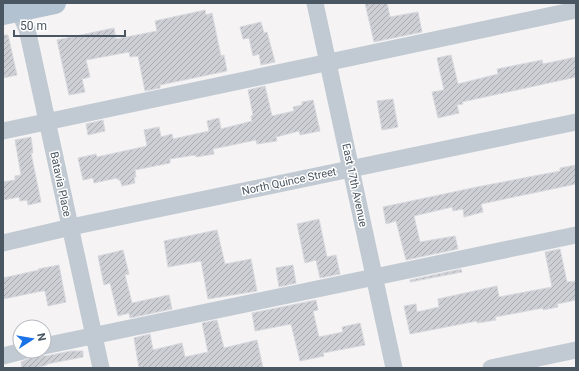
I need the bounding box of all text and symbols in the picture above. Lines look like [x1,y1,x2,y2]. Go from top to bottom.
scale bar [14,12,125,38]
text: 50 m [20,19,47,33]
street label: East 17th Avenue [339,142,370,228]
street label: Batavia Place [47,150,74,218]
street label: North Quince Street [241,165,338,198]
north arrow [12,319,52,359]
text: N [34,332,49,342]

